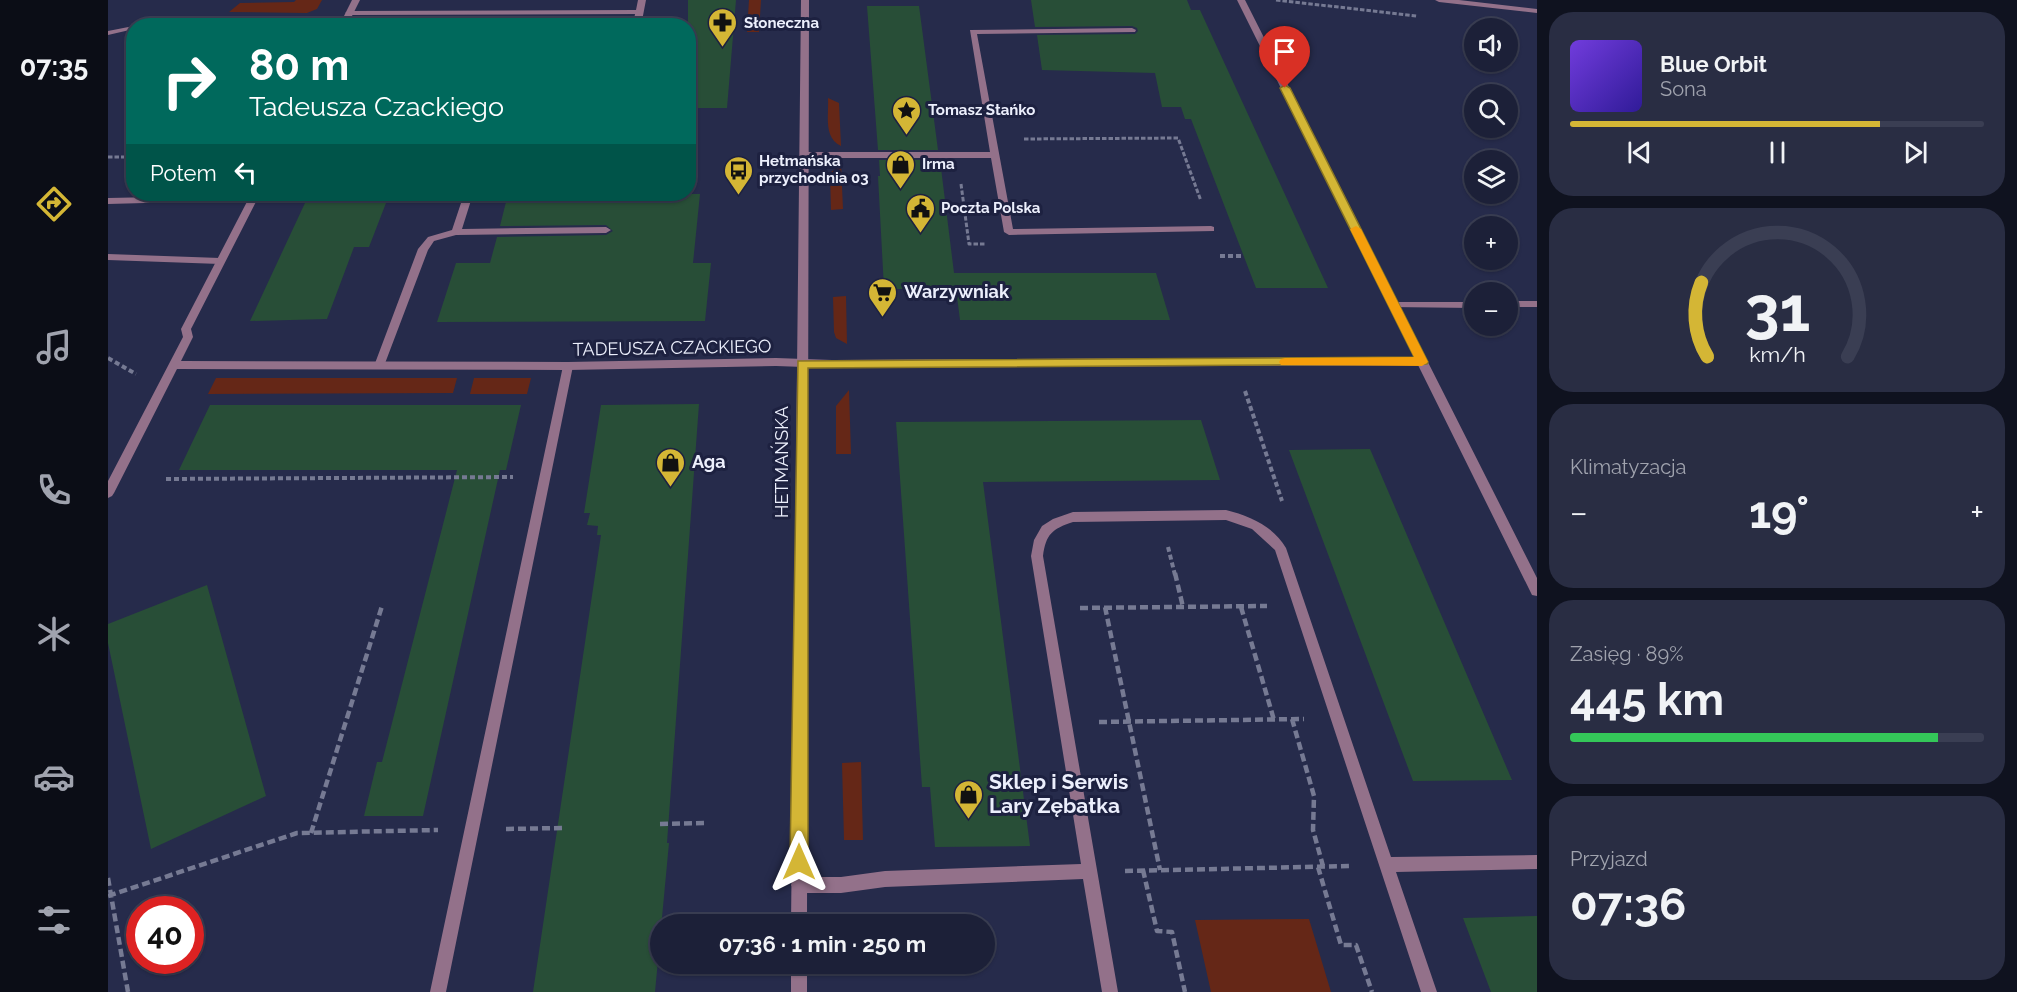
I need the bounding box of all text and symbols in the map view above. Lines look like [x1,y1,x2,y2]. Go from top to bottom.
pharmacy icon: Słoneczna [707,7,739,49]
place label: Słoneczna [744,14,819,32]
map controls [1464,18,1518,336]
button: sound [1464,18,1518,72]
pin [1259,26,1310,88]
icon: arrive [1268,35,1301,68]
text: 80 m [249,41,349,90]
icon: right [150,42,228,120]
text: 07:35 [20,51,88,82]
text: Blue Orbit [1660,51,1767,77]
text: Sona [1660,77,1707,101]
button: search [1464,84,1518,138]
text: Tadeusza Czackiego [249,91,504,122]
place icon: Tomasz Stańko [891,94,923,136]
place label: Tomasz Stańko [928,101,1035,119]
icon: previous [1623,136,1656,169]
icon: pause [1761,136,1794,169]
icon: next [1899,136,1932,169]
shop icon: Irma [885,148,917,190]
button: layers [1464,150,1518,204]
place label: Hetmańska przychodnia 03 [759,152,869,187]
bus stop icon: Hetmańska przychodnia 03 [722,154,754,196]
place label: Irma [922,155,955,173]
icon: left [229,156,262,189]
text: Potem [150,160,217,186]
icon: directions [33,183,75,225]
public building icon: Poczta Polska [904,192,936,234]
place label: Poczta Polska [941,199,1041,217]
button: + [1464,216,1518,270]
text: 31 [1744,272,1810,346]
supermarket icon: Warzywniak [867,276,899,318]
place label: Warzywniak [904,281,1010,302]
button: − [1464,282,1518,336]
icon: music [33,326,75,368]
street label: TADEUSZA CZACKIEGO [572,335,771,360]
text: km/h [1749,342,1805,367]
street label: HETMAŃSKA [770,406,792,518]
shop icon: Aga [655,446,687,488]
place label: Aga [692,451,726,472]
text: Klimatyzacja [1570,455,1687,479]
icon: phone [33,469,75,511]
text: 19° [1749,486,1809,539]
text: − [1570,493,1588,532]
text: + [1970,493,1984,532]
icon: climate [33,613,75,655]
text: Zasięg · 89% [1570,642,1683,666]
text: 445 km [1570,673,1724,726]
icon: car [33,756,75,798]
place label: Sklep i Serwis Lary Zębatka [989,769,1128,818]
shop icon: Sklep i Serwis Lary Zębatka [952,778,984,820]
position arrow [767,830,831,894]
text: Przyjazd [1570,847,1648,871]
text: 07:36 [1570,878,1686,931]
speed limit sign: 40 [126,896,204,974]
icon: filters [33,899,75,941]
text: 07:36 · 1 min · 250 m [719,931,926,957]

